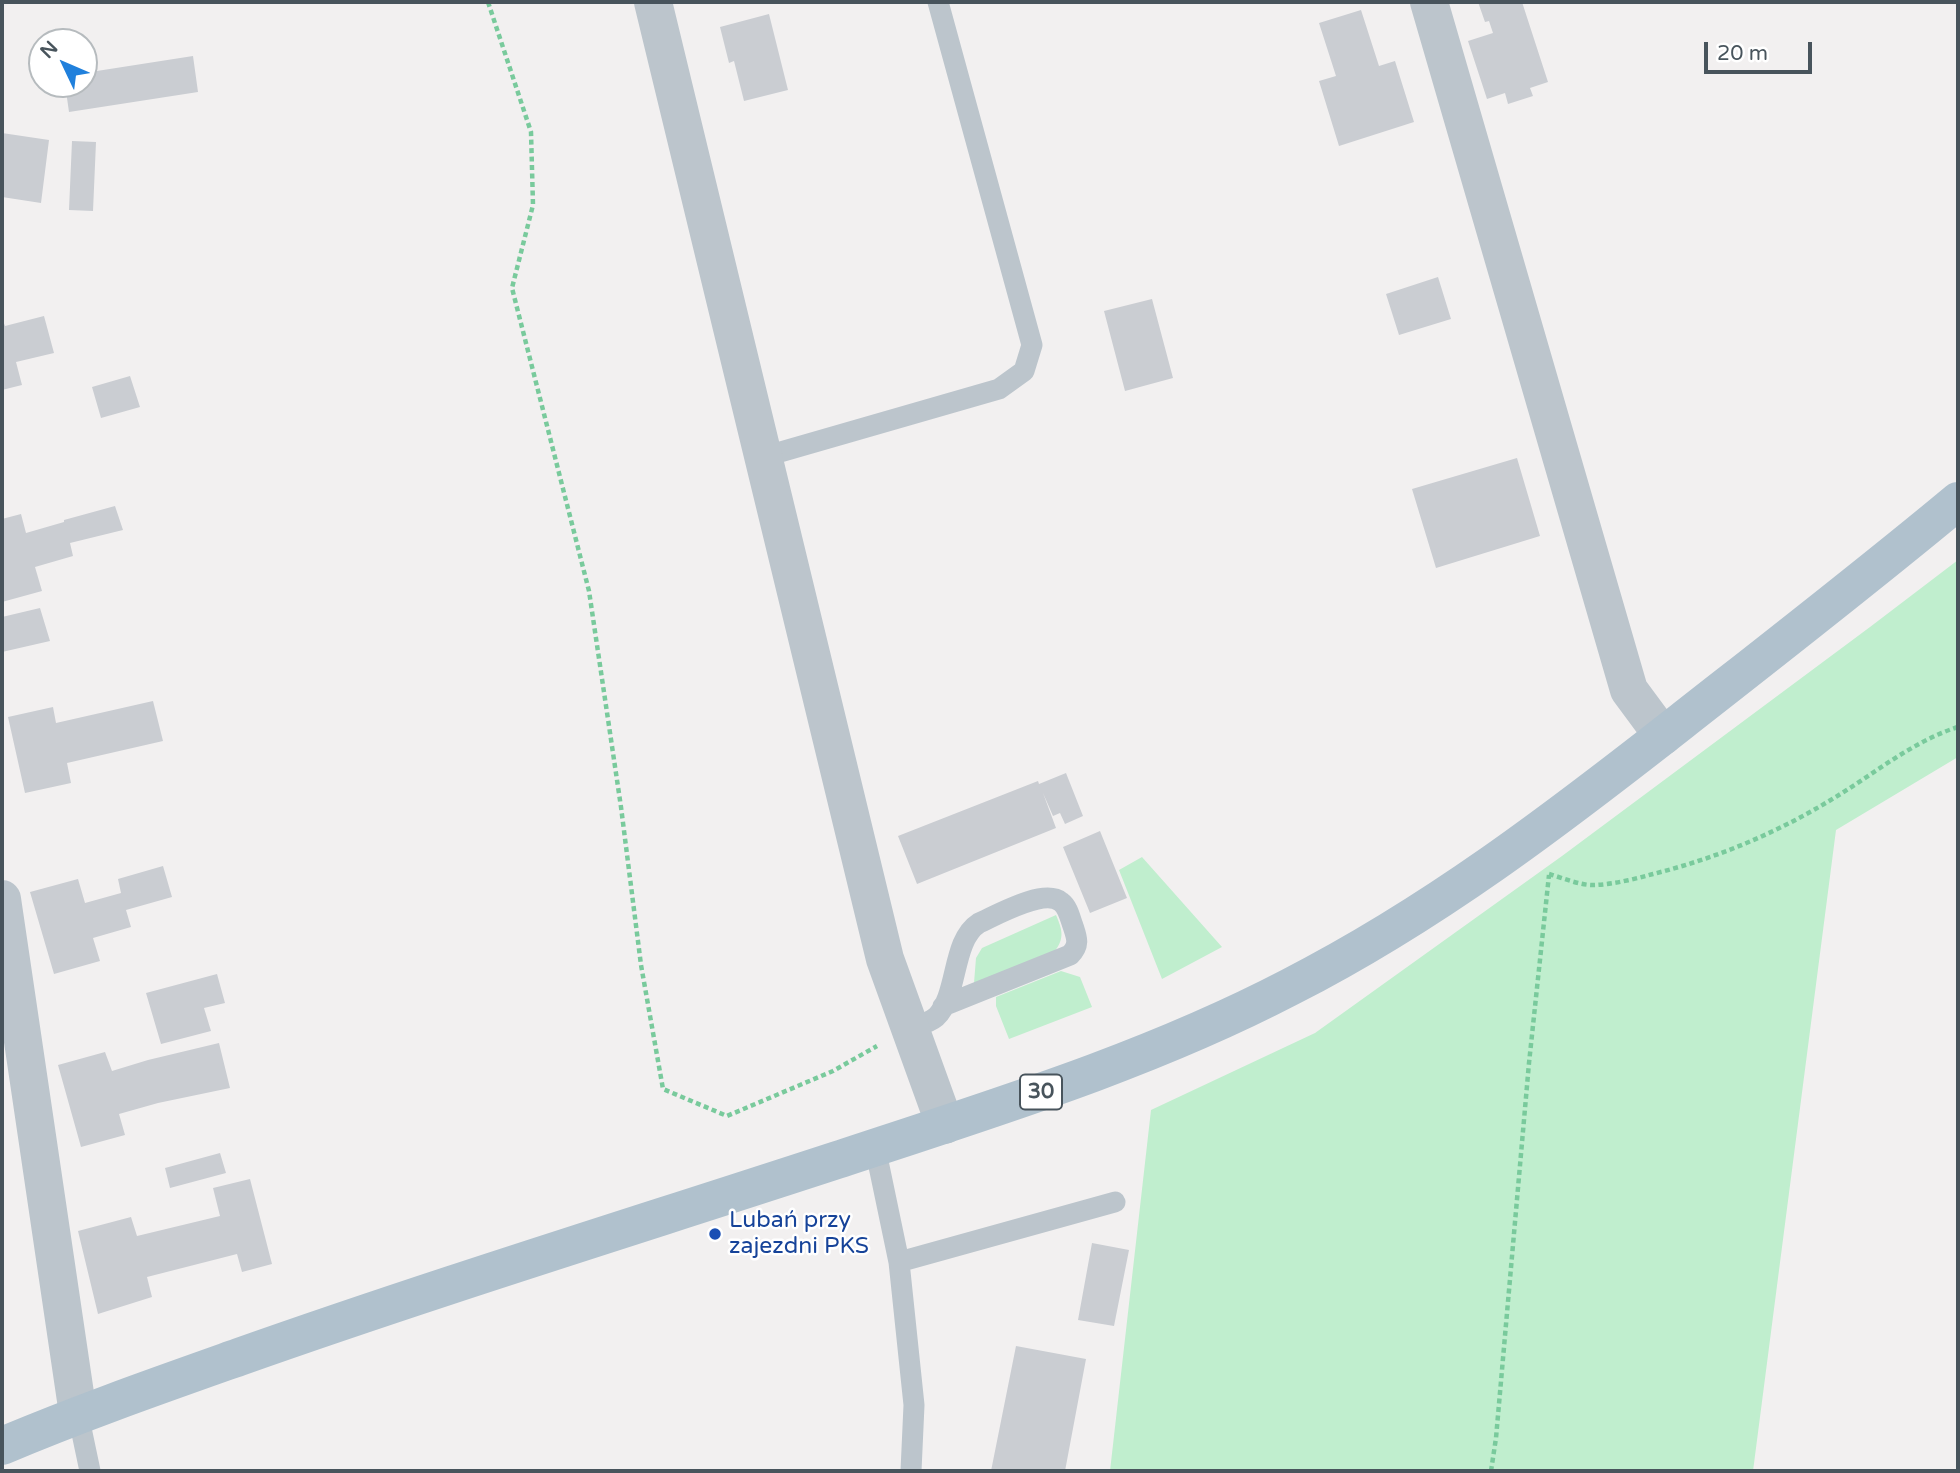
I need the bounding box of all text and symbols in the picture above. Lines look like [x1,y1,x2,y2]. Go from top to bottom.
north arrow [28,28,98,98]
scale bar [1708,28,1816,72]
text: N [36,37,63,63]
text: 20 m [1717,41,1768,66]
road number: 30 [1020,1074,1062,1110]
place label: Lubań przy zajezdni PKS [729,1207,869,1261]
marker: Lubań przy zajezdni PKS [707,1226,723,1242]

